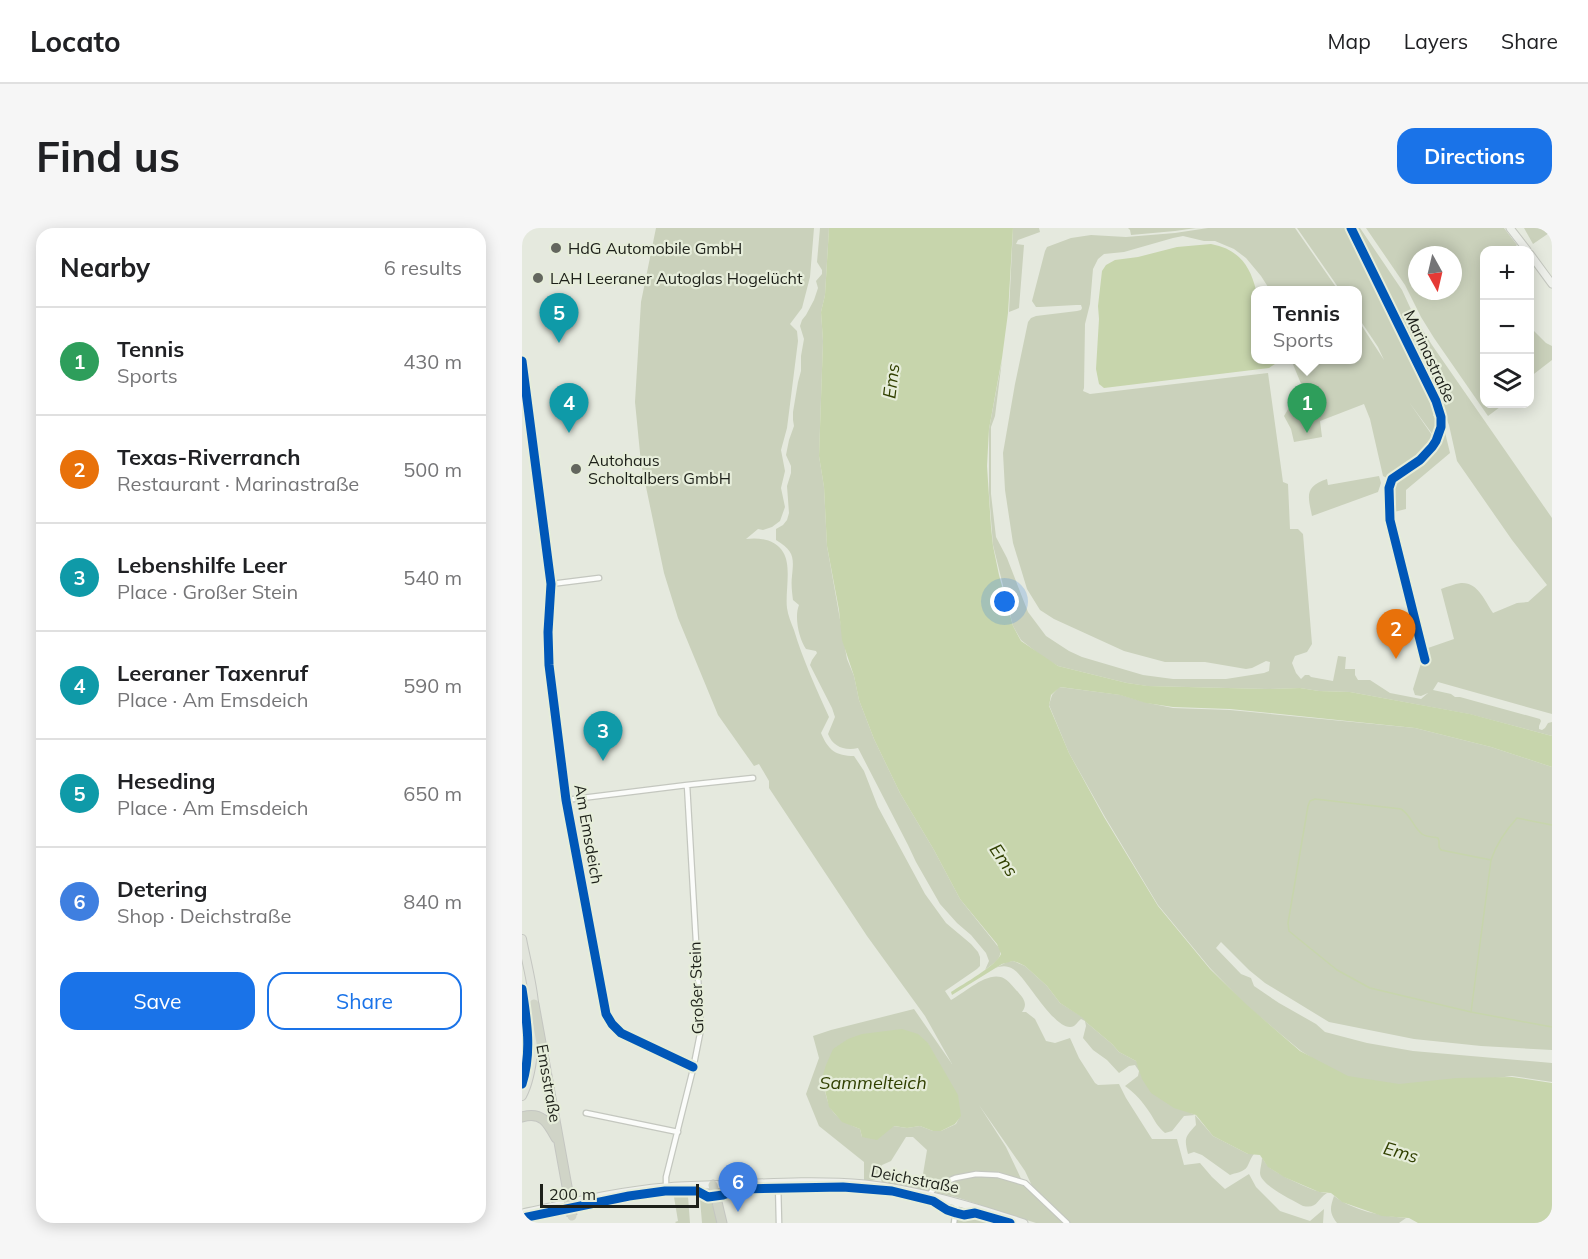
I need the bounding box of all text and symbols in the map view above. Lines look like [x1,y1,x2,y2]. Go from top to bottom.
text: Locato [30,24,121,59]
text: Map [1328,28,1371,54]
text: Layers [1404,28,1468,54]
text: Share [1501,28,1558,54]
button: Directions [1397,128,1552,184]
text: Find us [36,130,180,183]
place label: HdG Automobile GmbH [568,238,742,258]
marker: HdG Automobile GmbH [549,241,563,255]
north arrow [1408,246,1462,300]
map controls [1480,246,1534,408]
button: + [1480,246,1534,300]
text: Nearby [60,251,150,284]
text: 6 results [384,255,462,280]
place label: LAH Leeraner Autoglas Hogelücht [550,268,803,288]
marker: LAH Leeraner Autoglas Hogelücht [531,271,545,285]
popup [1251,286,1362,364]
pin: 5 [540,294,579,343]
text: Tennis [1273,299,1340,327]
button: − [1480,300,1534,354]
street label: Marinastraße [1400,307,1460,405]
text: Sports [1273,327,1333,352]
text: Tennis [117,335,184,363]
text: 1 [74,349,86,374]
text: 430 m [403,349,462,374]
button: layers [1480,354,1534,408]
water label: Ems [877,362,905,400]
text: Sports [117,363,178,388]
pin: 4 [550,384,588,433]
pin: 1 [1288,384,1326,433]
text: Texas-Riverranch [117,443,301,471]
place label: Autohaus Scholtalbers GmbH [588,450,731,488]
text: 2 [74,457,86,482]
text: 500 m [403,457,462,482]
marker: Autohaus Scholtalbers GmbH [569,462,583,476]
text: Restaurant · Marinastraße [117,471,359,496]
text: Lebenshilfe Leer [117,551,287,579]
text: 3 [74,565,86,590]
text: 540 m [403,565,462,590]
text: Place · Großer Stein [117,579,298,604]
your location [990,587,1019,616]
pin: 2 [1376,610,1416,659]
text: Leeraner Taxenruf [117,659,308,687]
text: 4 [74,673,86,698]
text: 590 m [403,673,462,698]
text: Place · Am Emsdeich [117,687,308,712]
pin: 3 [584,712,622,761]
text: Heseding [117,767,216,795]
text: 5 [74,781,86,806]
text: 650 m [403,781,462,806]
street label: Am Emsdeich [570,783,608,885]
text: Place · Am Emsdeich [117,795,308,820]
water label: Ems [985,839,1023,881]
text: Detering [117,875,207,903]
text: 6 [74,889,86,914]
text: 840 m [403,889,462,914]
text: Shop · Deichstraße [117,903,291,928]
street label: Großer Stein [684,941,708,1035]
button: Save [60,972,255,1030]
button: Share [267,972,462,1030]
street label: Emsstraße [532,1042,566,1124]
water label: Sammelteich [819,1071,927,1094]
water label: Ems [1381,1136,1421,1168]
street label: Deichstraße [869,1161,961,1197]
pin: 6 [718,1162,758,1212]
scale bar [540,1181,699,1208]
text: 200 m [549,1184,596,1204]

